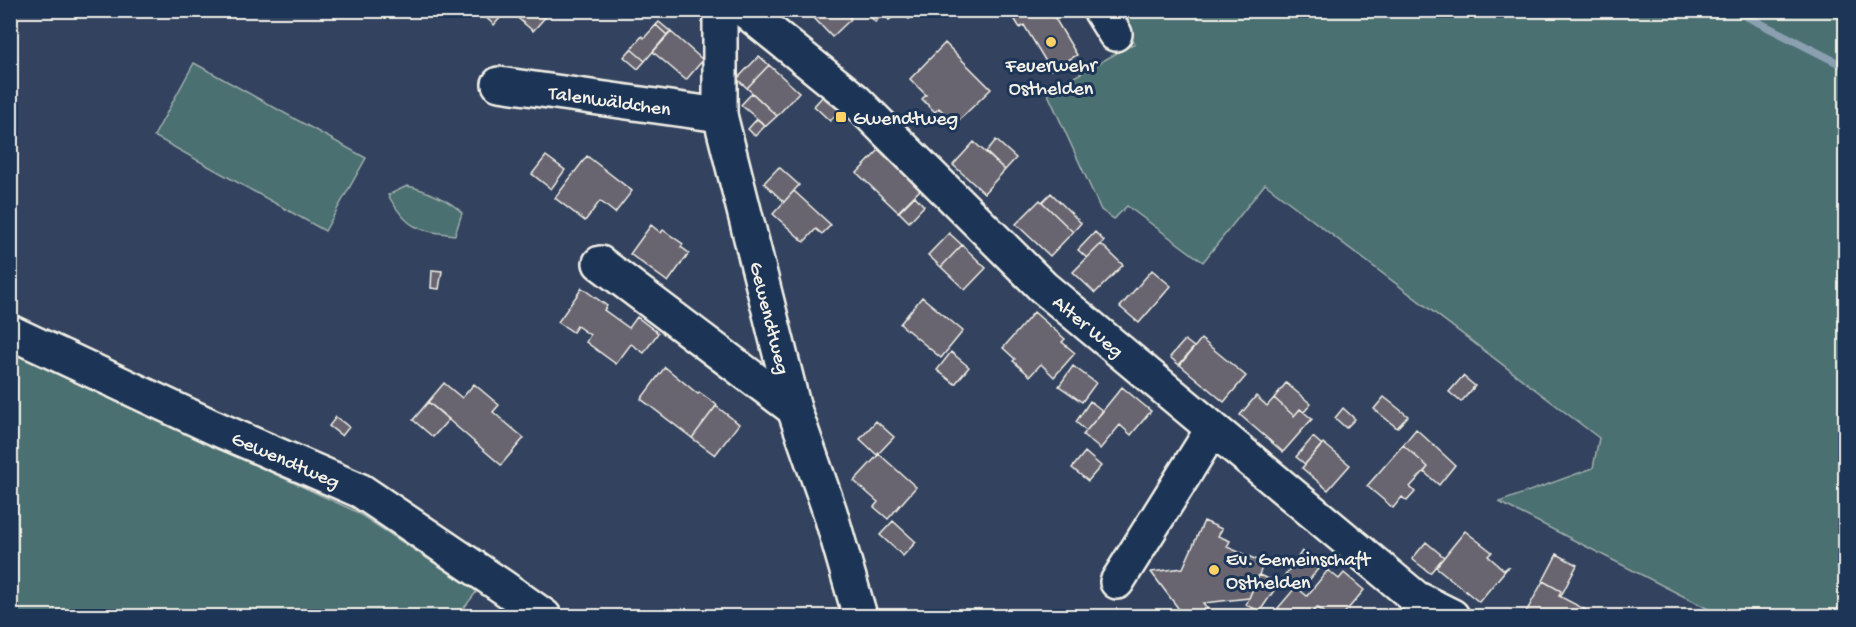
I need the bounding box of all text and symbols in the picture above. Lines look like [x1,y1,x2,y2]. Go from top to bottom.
marker: Feuerwehr Osthelden [1044,35,1058,49]
place label: Feuerwehr Osthelden [1005,56,1098,102]
street label: Talenwäldchen [546,83,673,123]
place label: Gwendtweg [853,109,958,132]
marker: Gwendtweg [834,110,848,124]
street label: Gewendtweg [742,260,793,377]
street label: Alter Weg [1047,292,1127,364]
street label: Gewendtweg [227,428,342,495]
place label: Ev. Gemeinschaft Osthelden [1226,550,1372,596]
marker: Ev. Gemeinschaft Osthelden [1207,563,1221,577]

